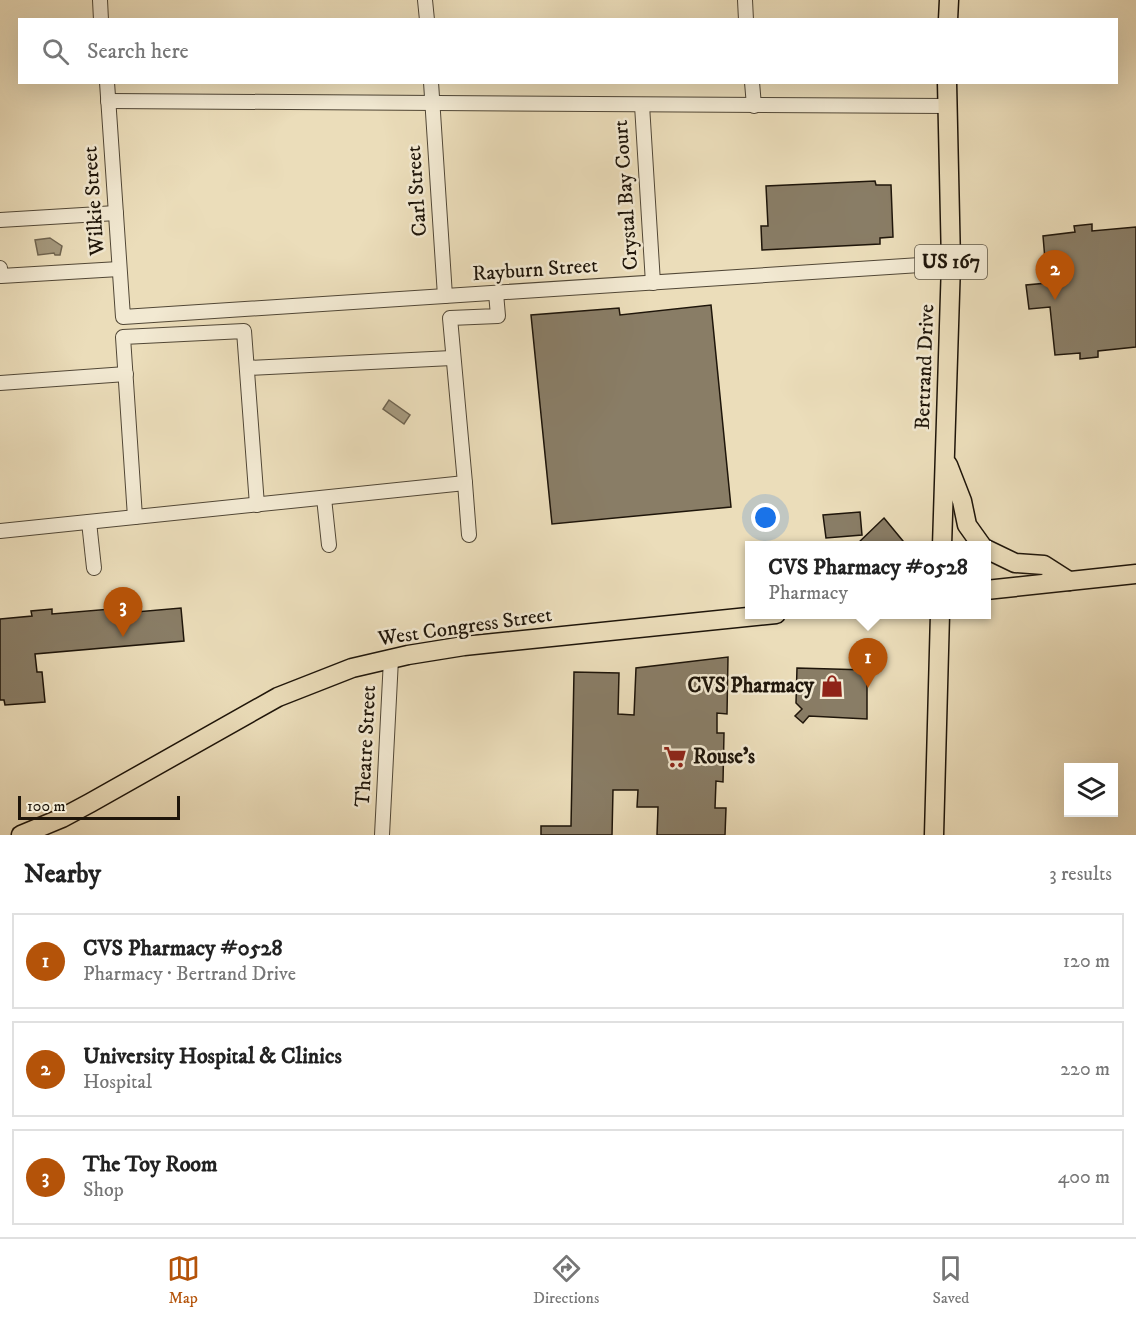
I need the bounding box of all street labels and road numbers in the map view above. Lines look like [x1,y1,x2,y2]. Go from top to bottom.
street label: Crystal Bay Court [608,119,644,271]
street label: Carl Street [401,144,433,237]
street label: Wilkie Street [77,145,111,258]
road number: US 167 [915,245,987,279]
street label: Rayburn Street [471,253,599,287]
street label: Bertrand Drive [910,303,940,430]
street label: West Congress Street [375,602,554,652]
street label: Theatre Street [350,684,382,808]

